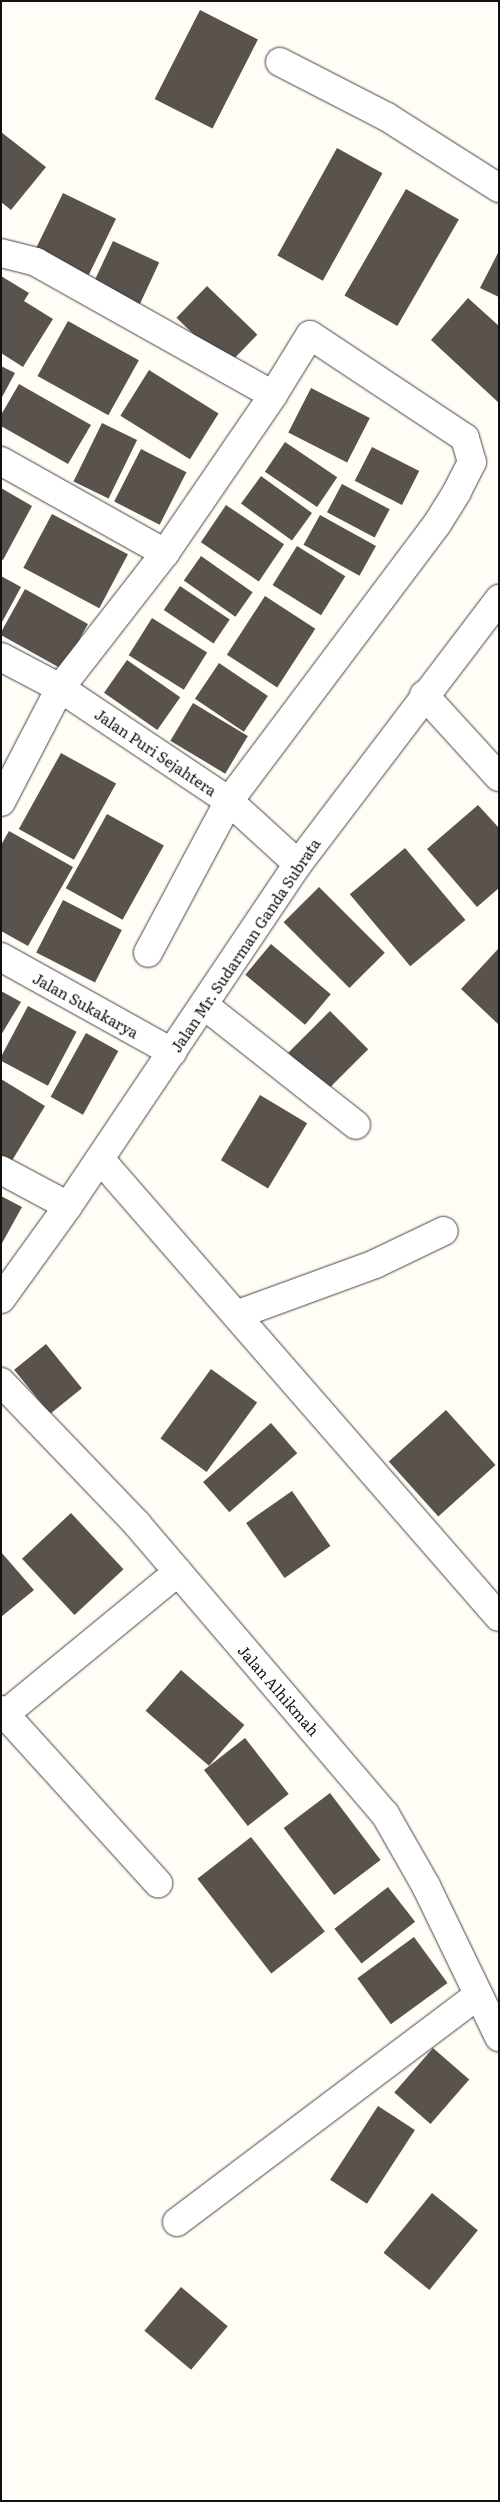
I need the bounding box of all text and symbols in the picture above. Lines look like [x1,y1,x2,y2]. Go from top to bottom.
street label: Jalan Puri Sejahtera [92,705,220,799]
street label: Jalan Mr. Sudarman Ganda Subrata [167,835,323,1055]
street label: Jalan Sukakarya [30,969,142,1041]
street label: Jalan Alhikmah [235,1641,323,1739]

